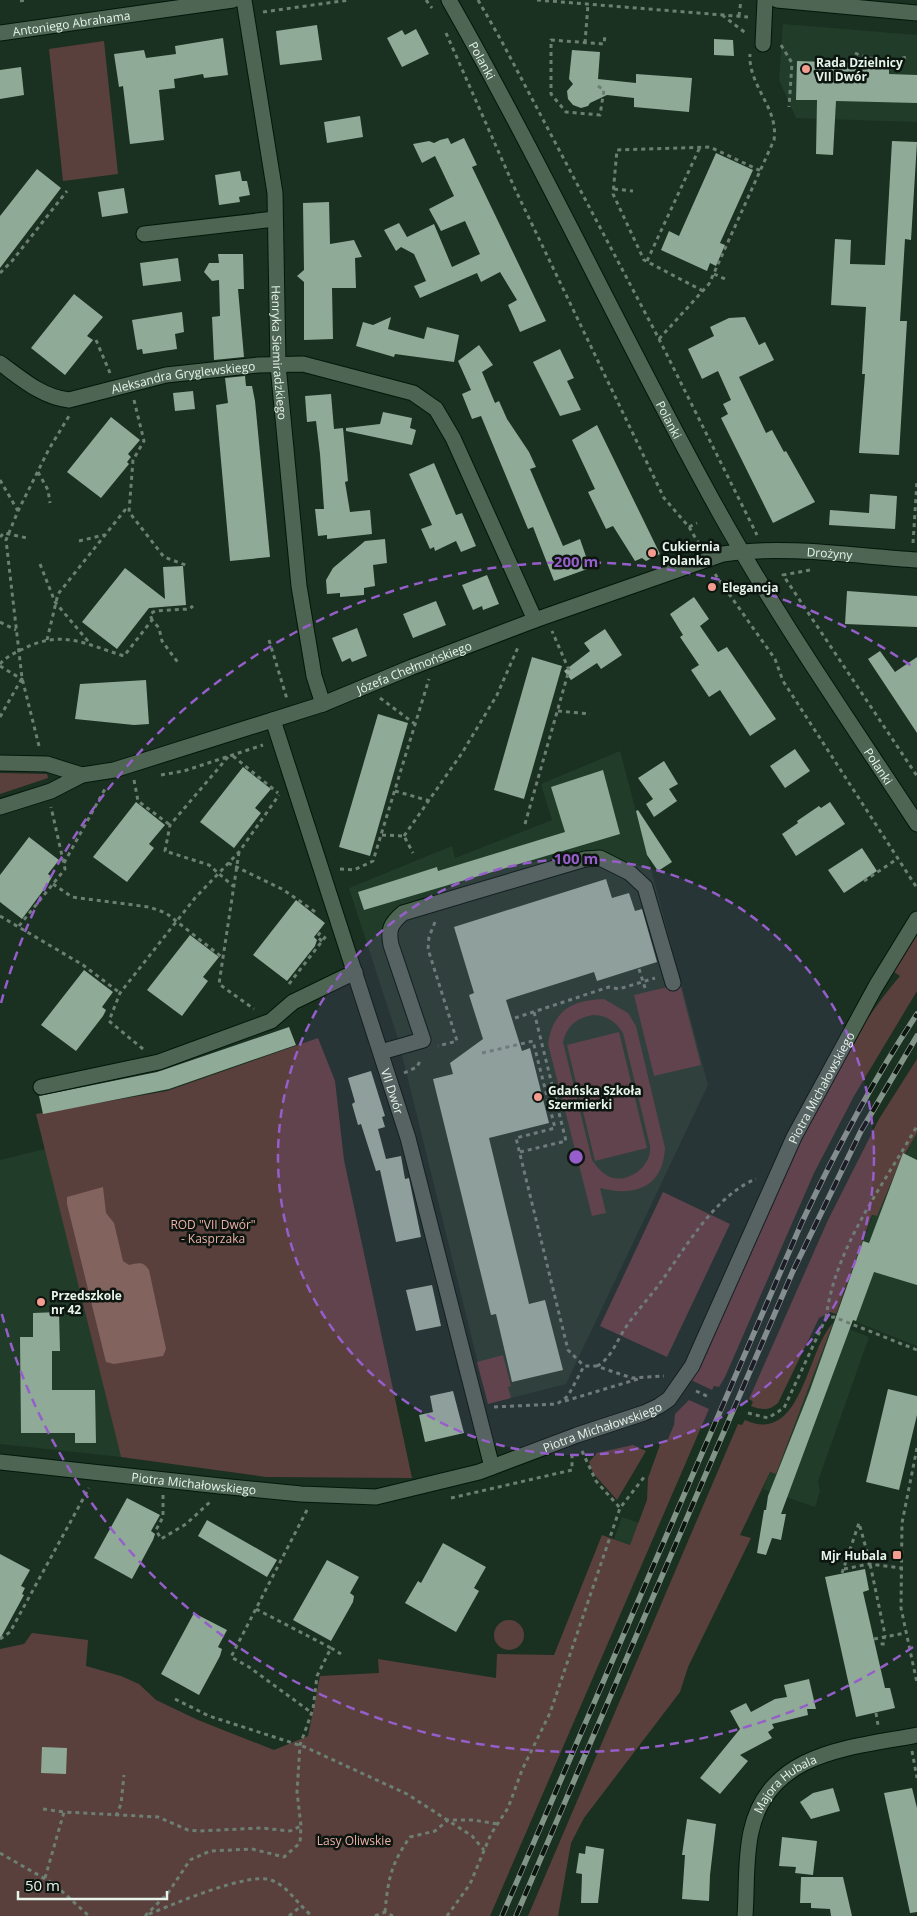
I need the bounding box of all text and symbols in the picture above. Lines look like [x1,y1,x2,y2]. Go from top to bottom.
street label: Antoniego Abrahama [11,6,131,40]
street label: Polanki [465,38,500,82]
place label: Rada Dzielnicy VII Dwór [816,54,903,85]
marker: Rada Dzielnicy VII Dwór [800,63,812,75]
street label: Henryka Siemiradzkiego [268,285,292,421]
street label: Aleksandra Gryglewskiego [109,357,256,397]
street label: Polanki [652,398,686,442]
place label: Cukiernia Polanka [662,538,720,569]
street label: Drożyny [806,543,854,563]
marker: Cukiernia Polanka [646,547,658,559]
text: 200 m [554,551,598,571]
place label: Elegancja [722,579,778,596]
marker: Elegancja [706,581,718,593]
street label: Józefa Chełmońskiego [353,637,474,698]
street label: Polanki [860,744,897,788]
text: 100 m [554,848,598,868]
street label: Piotra Michałowskiego [784,1028,858,1146]
street label: VII Dwór [378,1066,408,1116]
place label: Gdańska Szkoła Szermierki [548,1082,641,1113]
marker: Gdańska Szkoła Szermierki [532,1091,544,1103]
centre of rings [567,1148,585,1166]
park label: ROD "VII Dwór" - Kasprzaka [170,1216,256,1247]
place label: Przedszkole nr 42 [51,1287,122,1318]
marker: Przedszkole nr 42 [35,1296,47,1308]
street label: Piotra Michałowskiego [540,1397,664,1456]
street label: Piotra Michałowskiego [131,1468,257,1498]
place label: Mjr Hubala [821,1547,887,1564]
marker: Mjr Hubala [891,1549,903,1561]
street label: Majora Hubala [749,1750,819,1816]
park label: Lasy Oliwskie [317,1832,391,1849]
scale bar [18,1868,166,1900]
text: 50 m [25,1875,60,1895]

